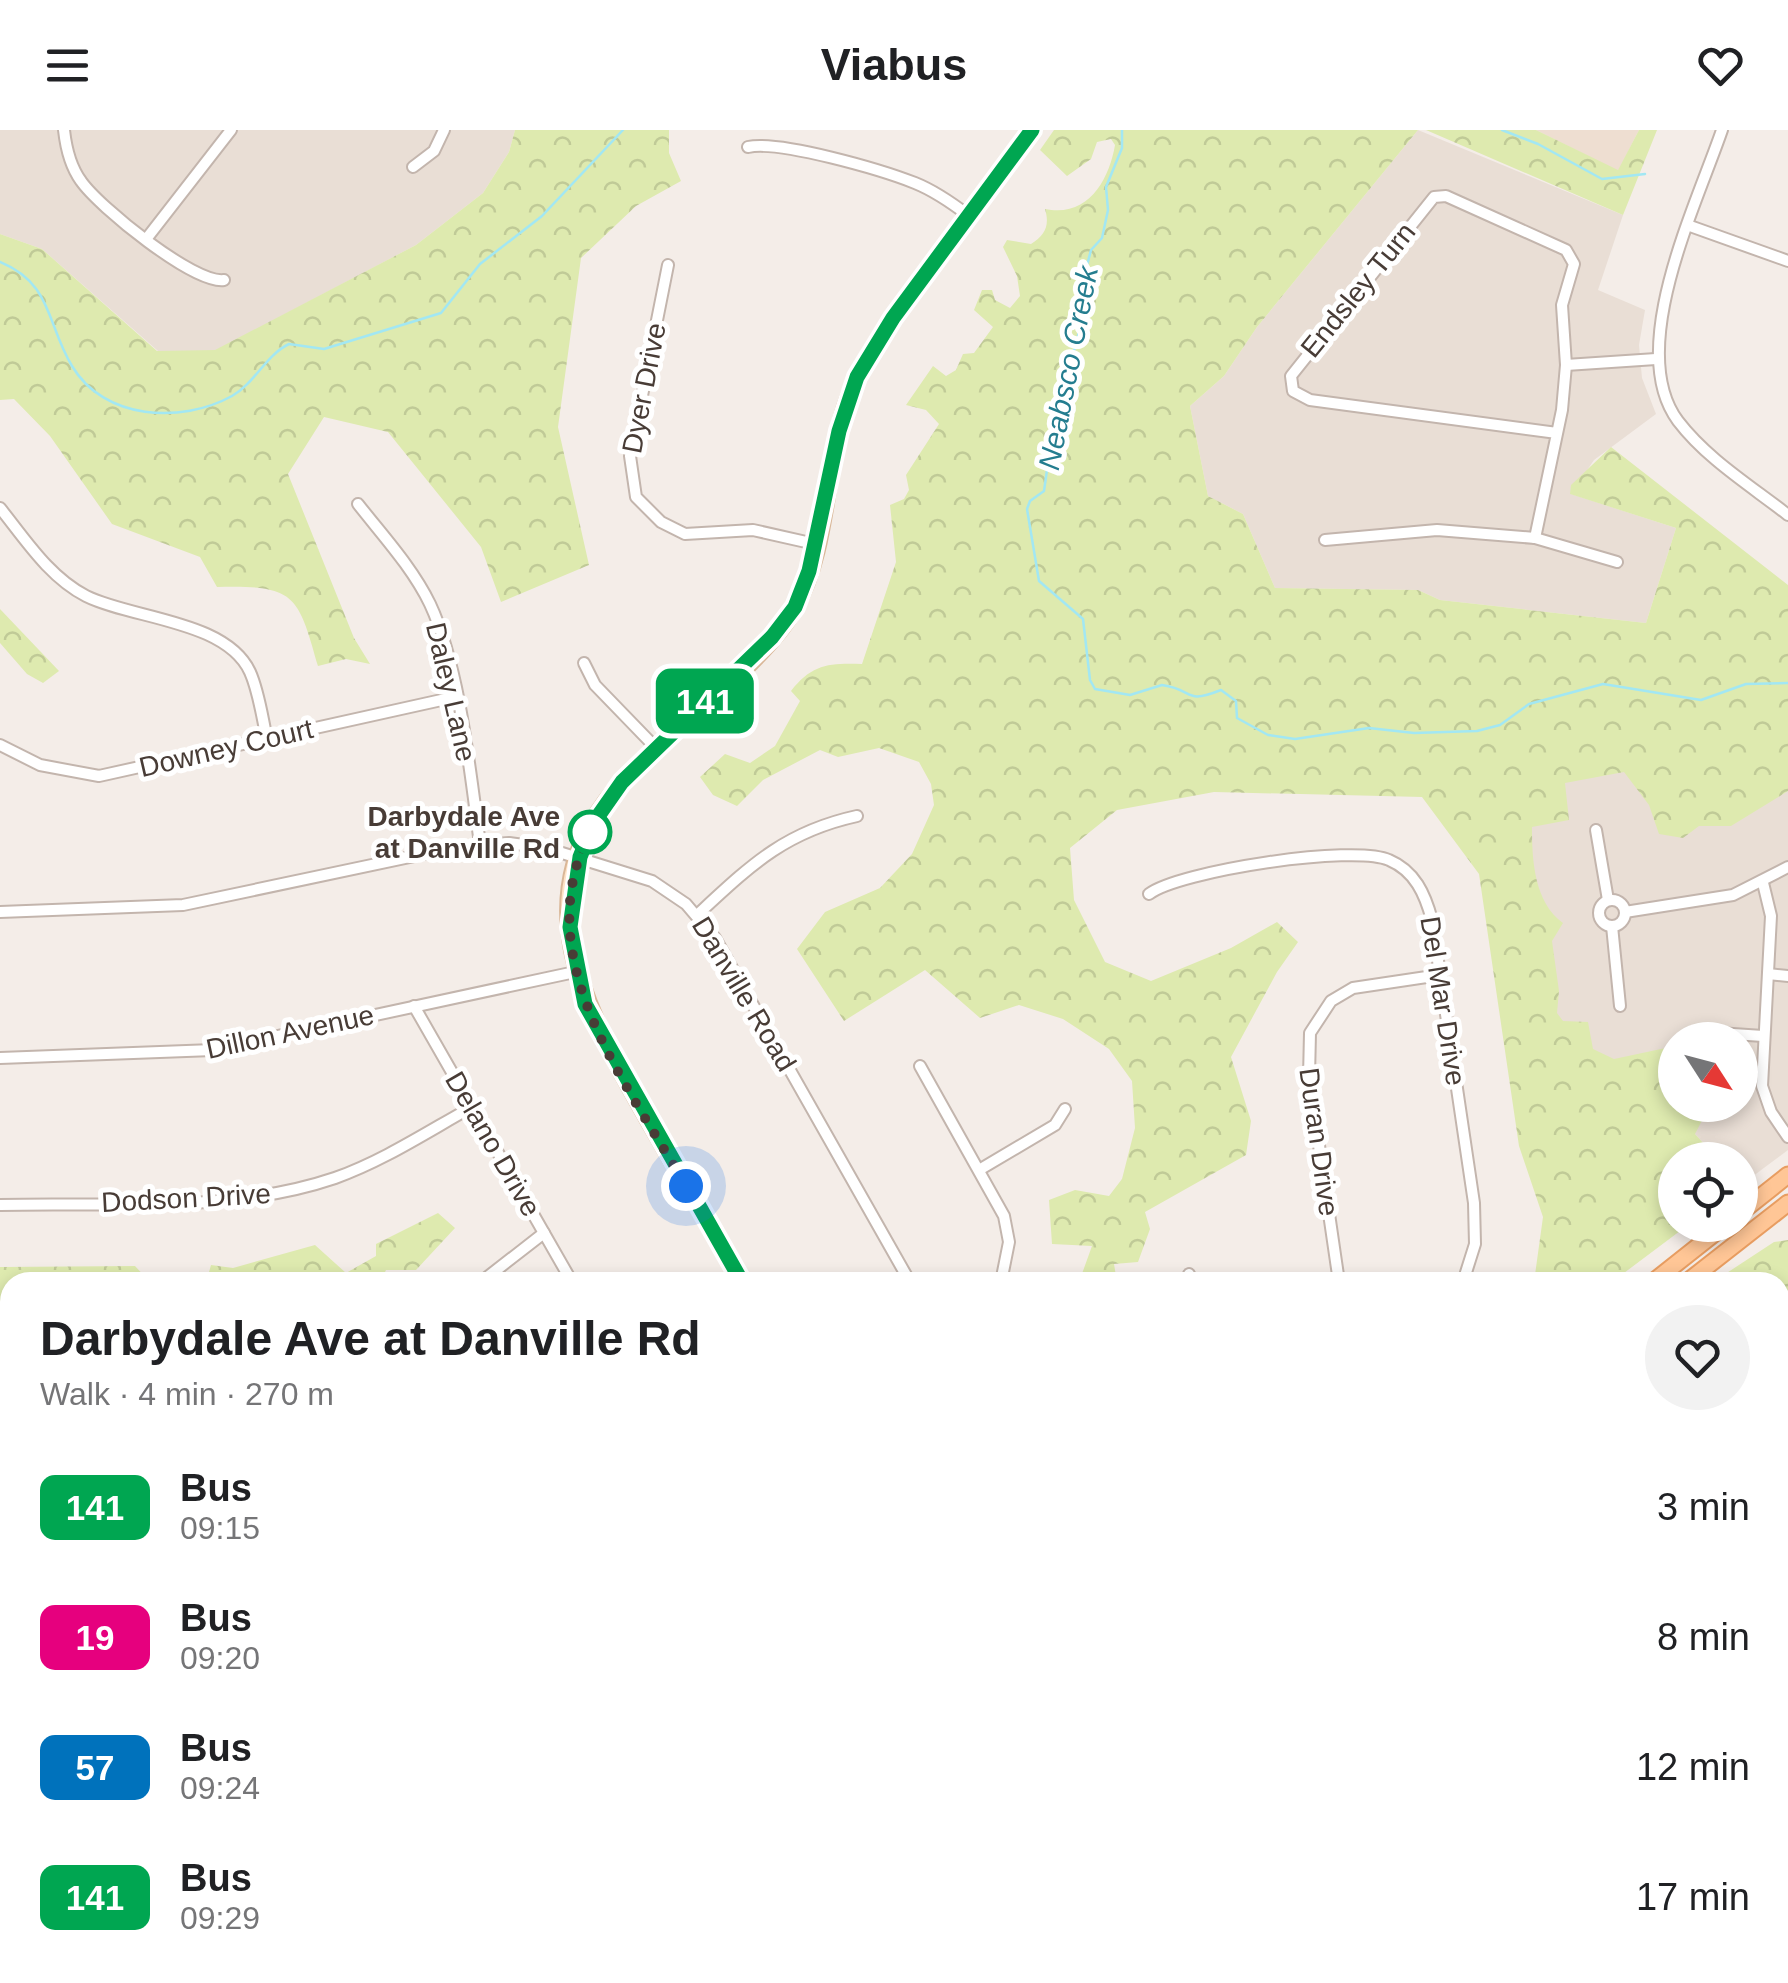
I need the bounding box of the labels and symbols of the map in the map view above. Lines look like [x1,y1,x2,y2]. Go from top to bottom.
street label: Endsley Turn [1295,217,1421,363]
water label: Neabsco Creek [1032,261,1104,473]
street label: Dyer Drive [616,320,672,456]
street label: Daley Lane [420,620,482,764]
line badge: 141 [648,668,762,734]
street label: Downey Court [136,713,316,783]
place label: Darbydale Ave at Danville Rd [368,801,560,864]
marker: Darbydale Ave at Danville Rd [569,811,611,853]
street label: Danville Road [686,911,802,1077]
street label: Del Mar Drive [1414,914,1472,1088]
street label: Dillon Avenue [203,999,377,1065]
north arrow [1658,1022,1758,1122]
street label: Delano Drive [439,1066,547,1222]
street label: Duran Drive [1293,1066,1345,1218]
your location [661,1161,711,1211]
street label: Dodson Drive [100,1178,272,1218]

